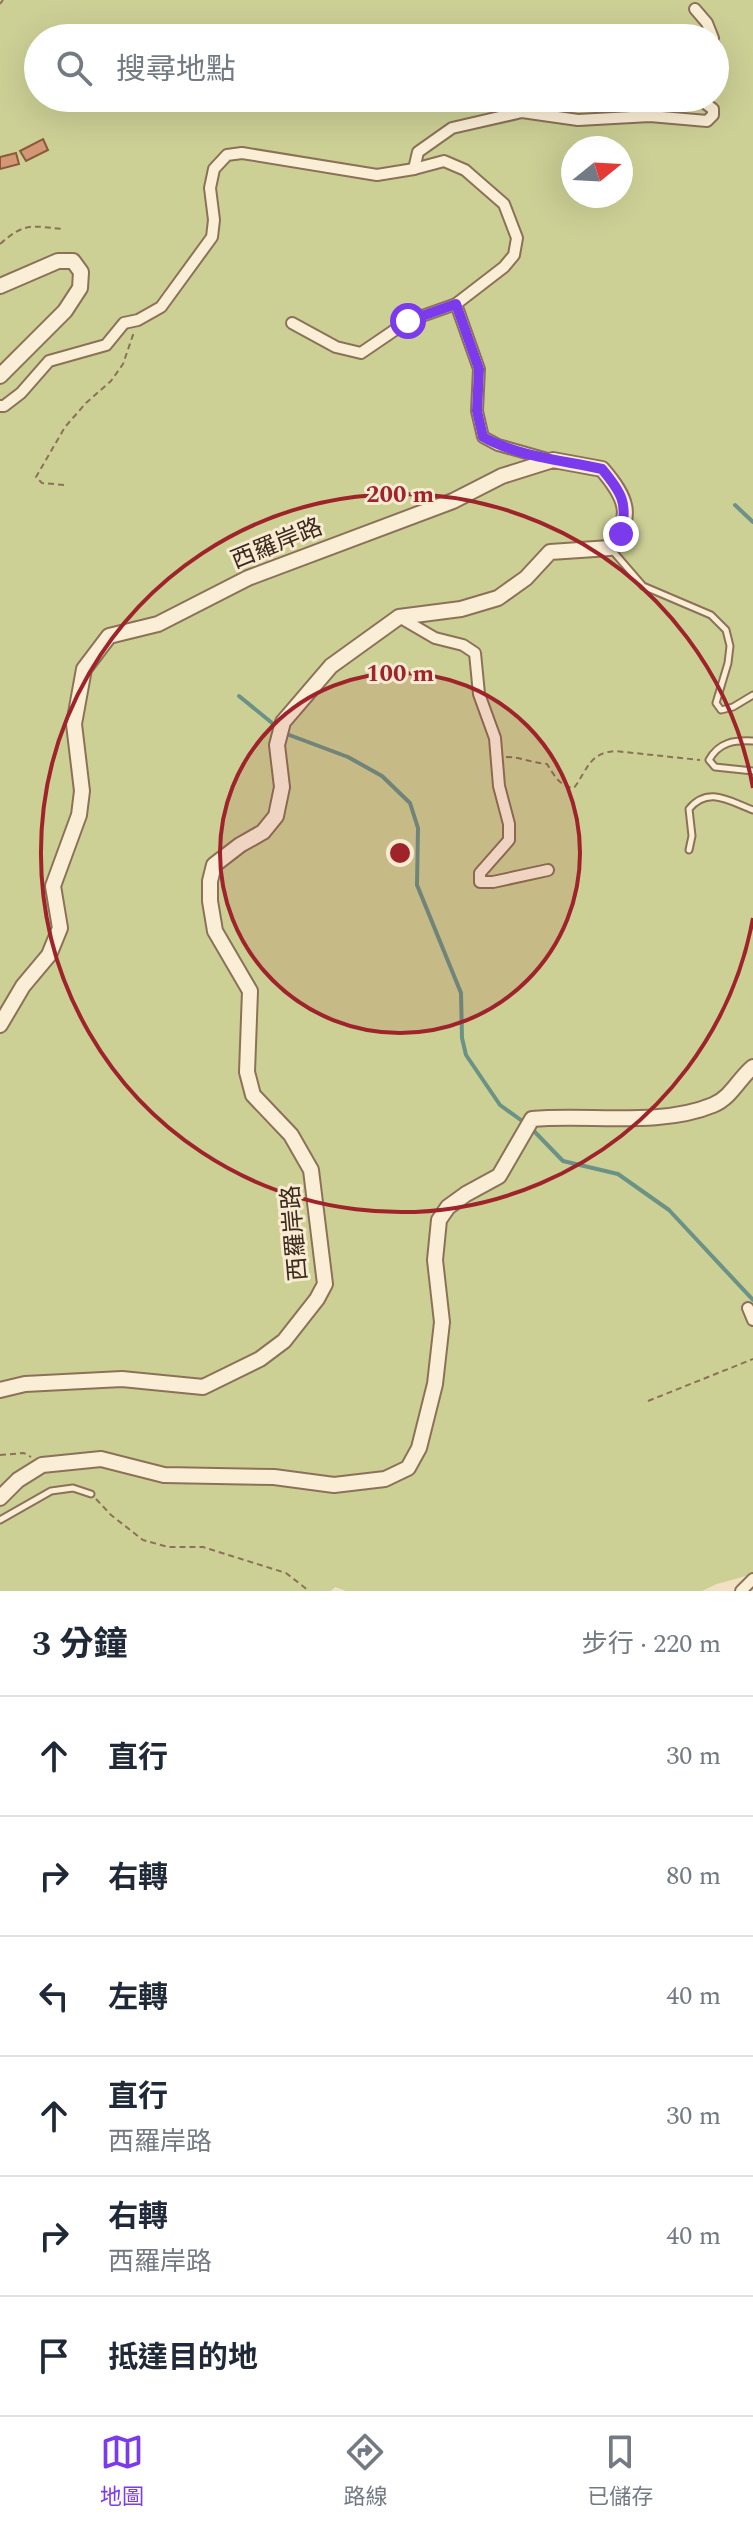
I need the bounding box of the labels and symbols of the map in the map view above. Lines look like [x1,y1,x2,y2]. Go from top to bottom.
north arrow [561,136,633,208]
route start [390,303,426,339]
text: 200 m [366,477,434,513]
street label: 西羅岸路 [226,509,328,579]
route end [603,516,639,552]
text: 100 m [366,656,434,692]
centre of rings [386,839,414,867]
street label: 西羅岸路 [273,1184,317,1282]

